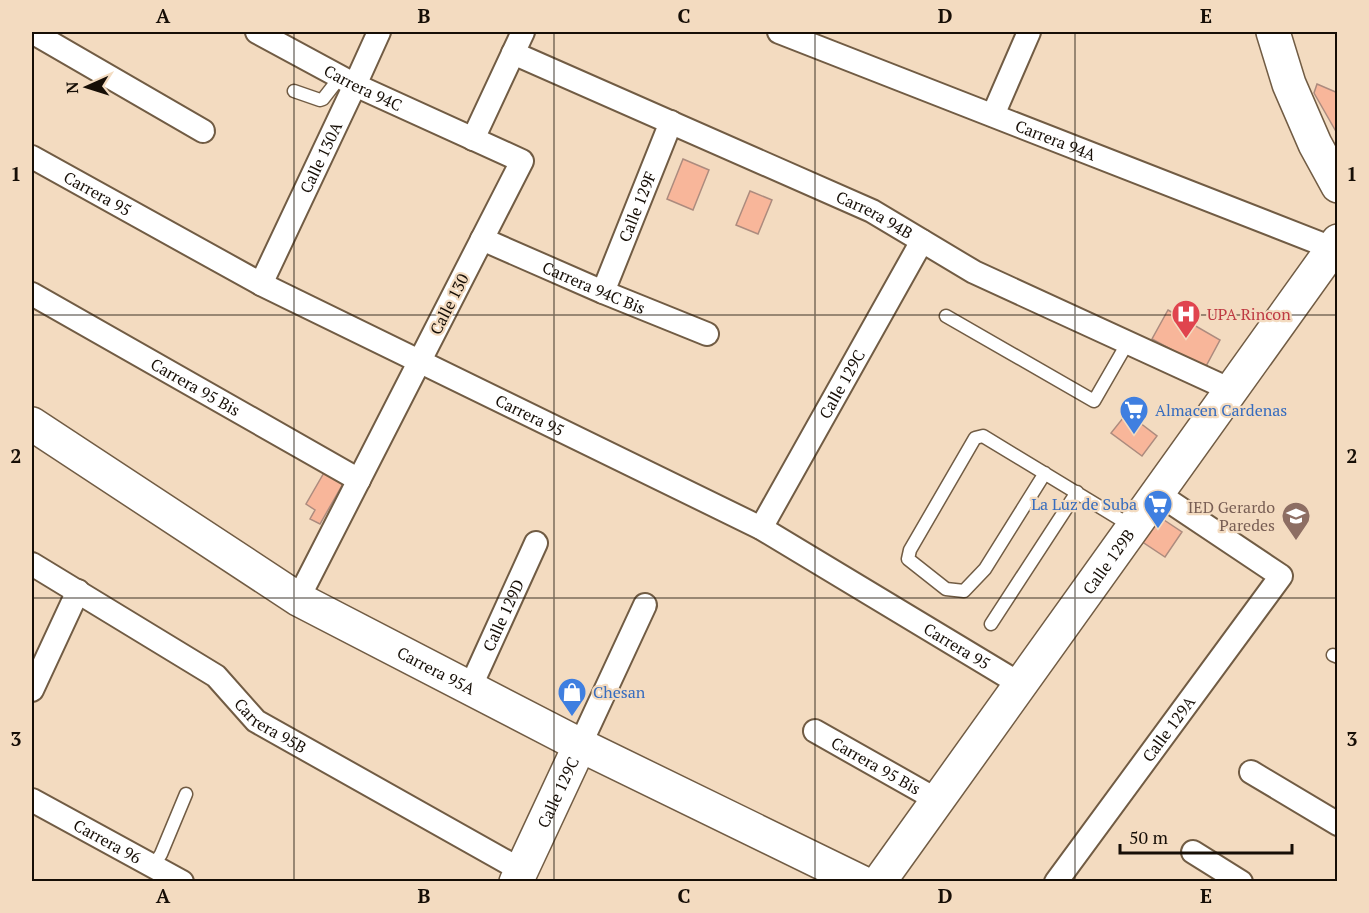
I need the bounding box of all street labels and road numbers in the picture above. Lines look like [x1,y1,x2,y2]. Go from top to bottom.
street label: Carrera 94C [320,59,406,116]
street label: Carrera 94A [1012,114,1099,166]
street label: Calle 130A [295,118,347,197]
street label: Carrera 95 [60,166,135,221]
street label: Calle 129F [613,168,661,245]
street label: Carrera 94B [833,186,917,244]
street label: Carrera 94C Bis [539,256,649,319]
street label: Calle 130 [424,270,474,338]
street label: Calle 129C [814,346,870,423]
street label: Carrera 95 Bis [147,353,244,421]
street label: Carrera 95 [492,389,568,441]
street label: Calle 129B [1077,525,1139,599]
street label: Calle 129D [477,576,529,655]
street label: Carrera 95 [920,618,994,675]
street label: Carrera 95A [393,641,479,700]
street label: Calle 129A [1137,692,1200,766]
street label: Carrera 95B [229,693,310,758]
street label: Carrera 95 Bis [827,731,925,800]
street label: Calle 129C [532,753,584,831]
street label: Carrera 96 [70,814,146,869]

